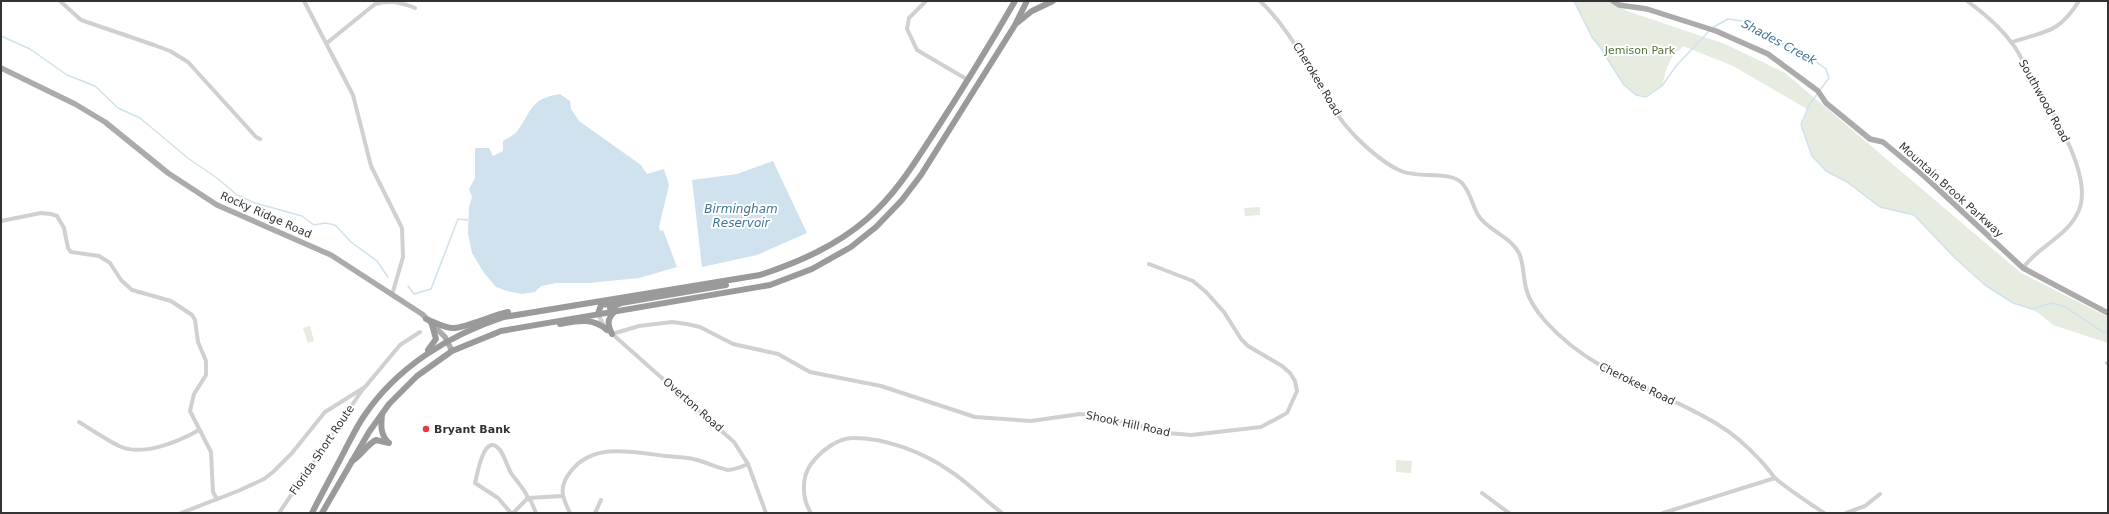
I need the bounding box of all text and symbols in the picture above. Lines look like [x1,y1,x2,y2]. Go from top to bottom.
water label: Shades Creek [1739,16,1820,68]
street label: Cherokee Road [1290,40,1344,118]
park label: Jemison Park [1604,44,1676,57]
street label: Southwood Road [2016,57,2072,145]
street label: Mountain Brook Parkway [1896,140,2006,241]
street label: Rocky Ridge Road [218,189,314,241]
water label: Birmingham Reservoir [704,202,778,230]
street label: Cherokee Road [1597,360,1677,408]
street label: Overton Road [660,375,726,435]
street label: Florida Short Route [287,402,357,498]
street label: Shook Hill Road [1085,409,1171,439]
place label: Bryant Bank [434,423,511,436]
marker: Bryant Bank [421,424,431,434]

